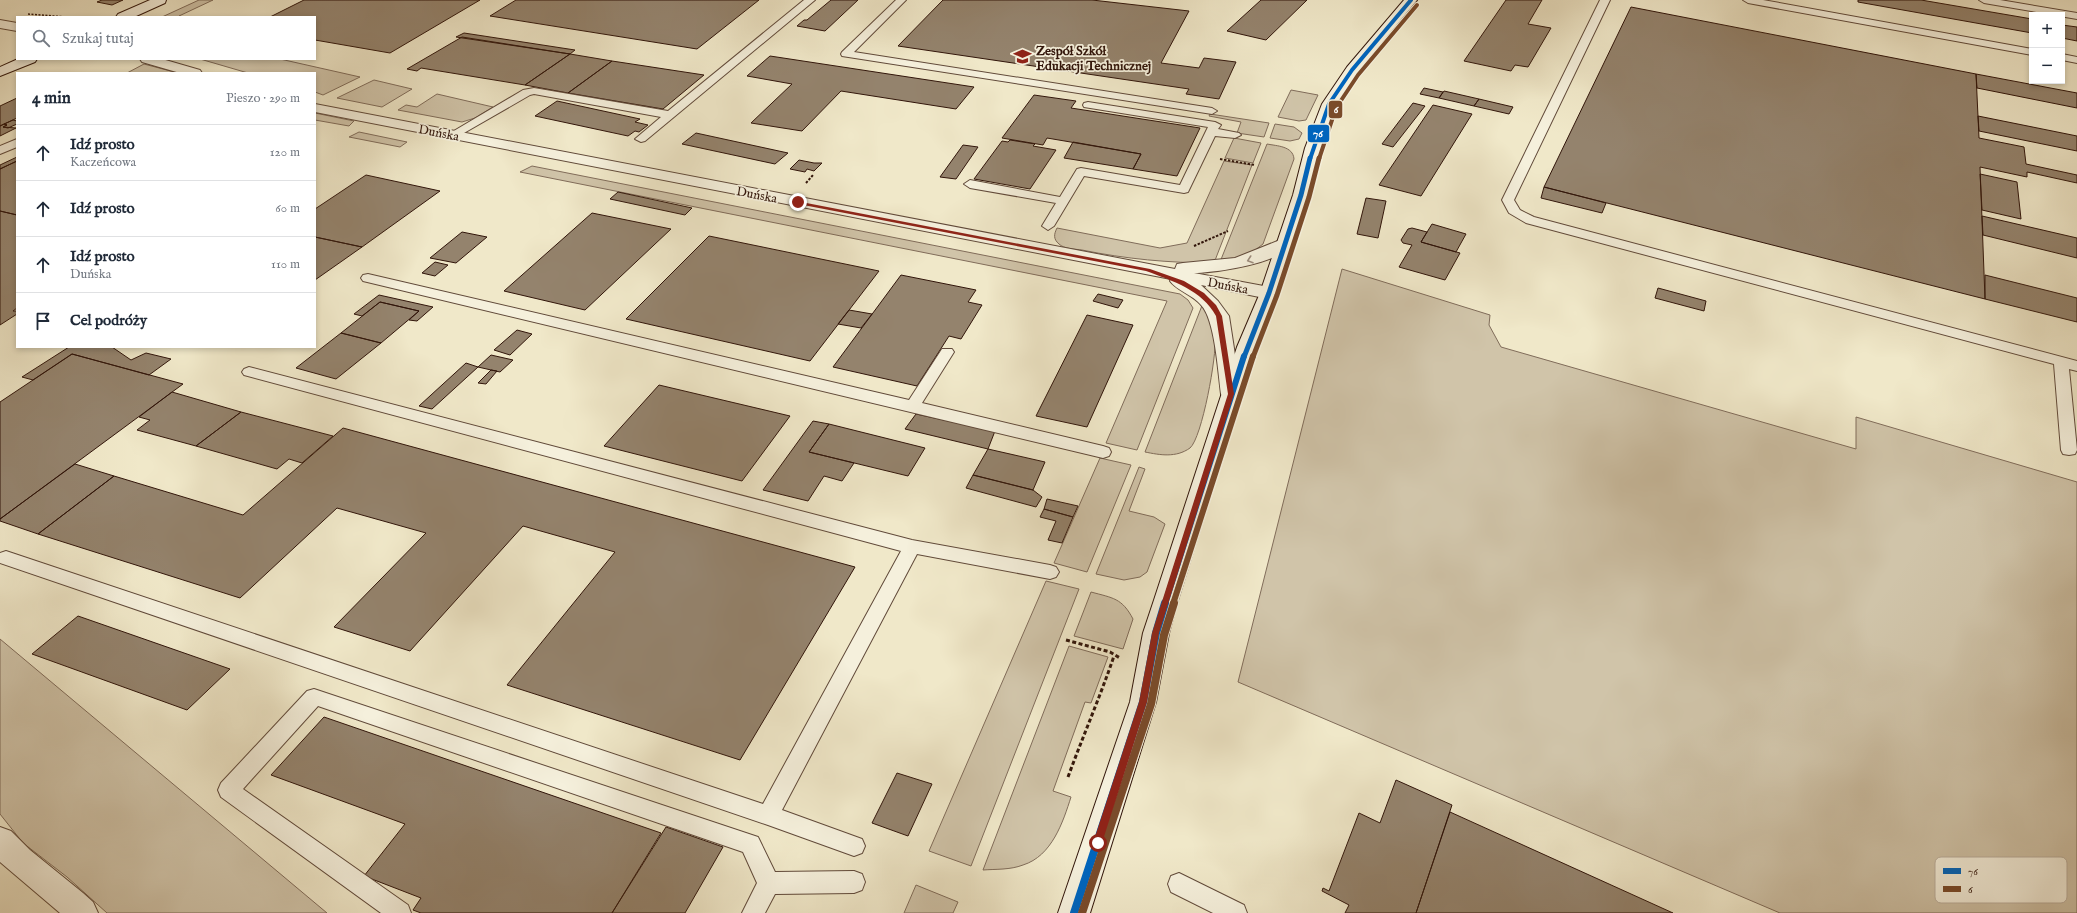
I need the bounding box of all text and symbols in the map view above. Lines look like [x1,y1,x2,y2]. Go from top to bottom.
map controls [2029,12,2065,84]
button: + [2029,12,2065,48]
search box [16,16,316,60]
icon: search [30,27,52,49]
text: Szukaj tutaj [62,29,134,48]
place label: Zespół Szkół Edukacji Technicznej [1036,43,1151,75]
school or university icon: Zespół Szkół Edukacji Technicznej [1013,47,1033,67]
button: − [2029,48,2065,84]
text: 4 min [32,88,71,109]
text: Pieszo · 290 m [226,90,300,107]
line badge: 6 [1328,100,1343,119]
text: 6 [1334,103,1340,117]
street label: Duńska [417,121,461,146]
line badge: 76 [1307,124,1330,143]
text: 76 [1313,127,1324,141]
text: Idź prosto [70,135,135,154]
icon: ahead [32,142,54,164]
text: 120 m [270,144,300,161]
text: Kaczeńcowa [70,154,136,171]
street label: Duńska [735,183,779,208]
route end [789,193,807,211]
icon: ahead [32,198,54,220]
text: Idź prosto [70,199,135,218]
text: 60 m [275,200,300,217]
text: Idź prosto [70,247,135,266]
icon: ahead [32,254,54,276]
one-way arrow [1247,255,1254,263]
text: 110 m [271,256,300,273]
text: Duńska [70,266,111,283]
street label: Duńska [1206,274,1250,299]
icon: arrive [32,310,54,332]
text: Cel podróży [70,311,147,330]
route start [1089,834,1107,852]
legend [1935,857,2067,903]
text: 76 [1968,865,1978,879]
text: 6 [1968,883,1973,897]

